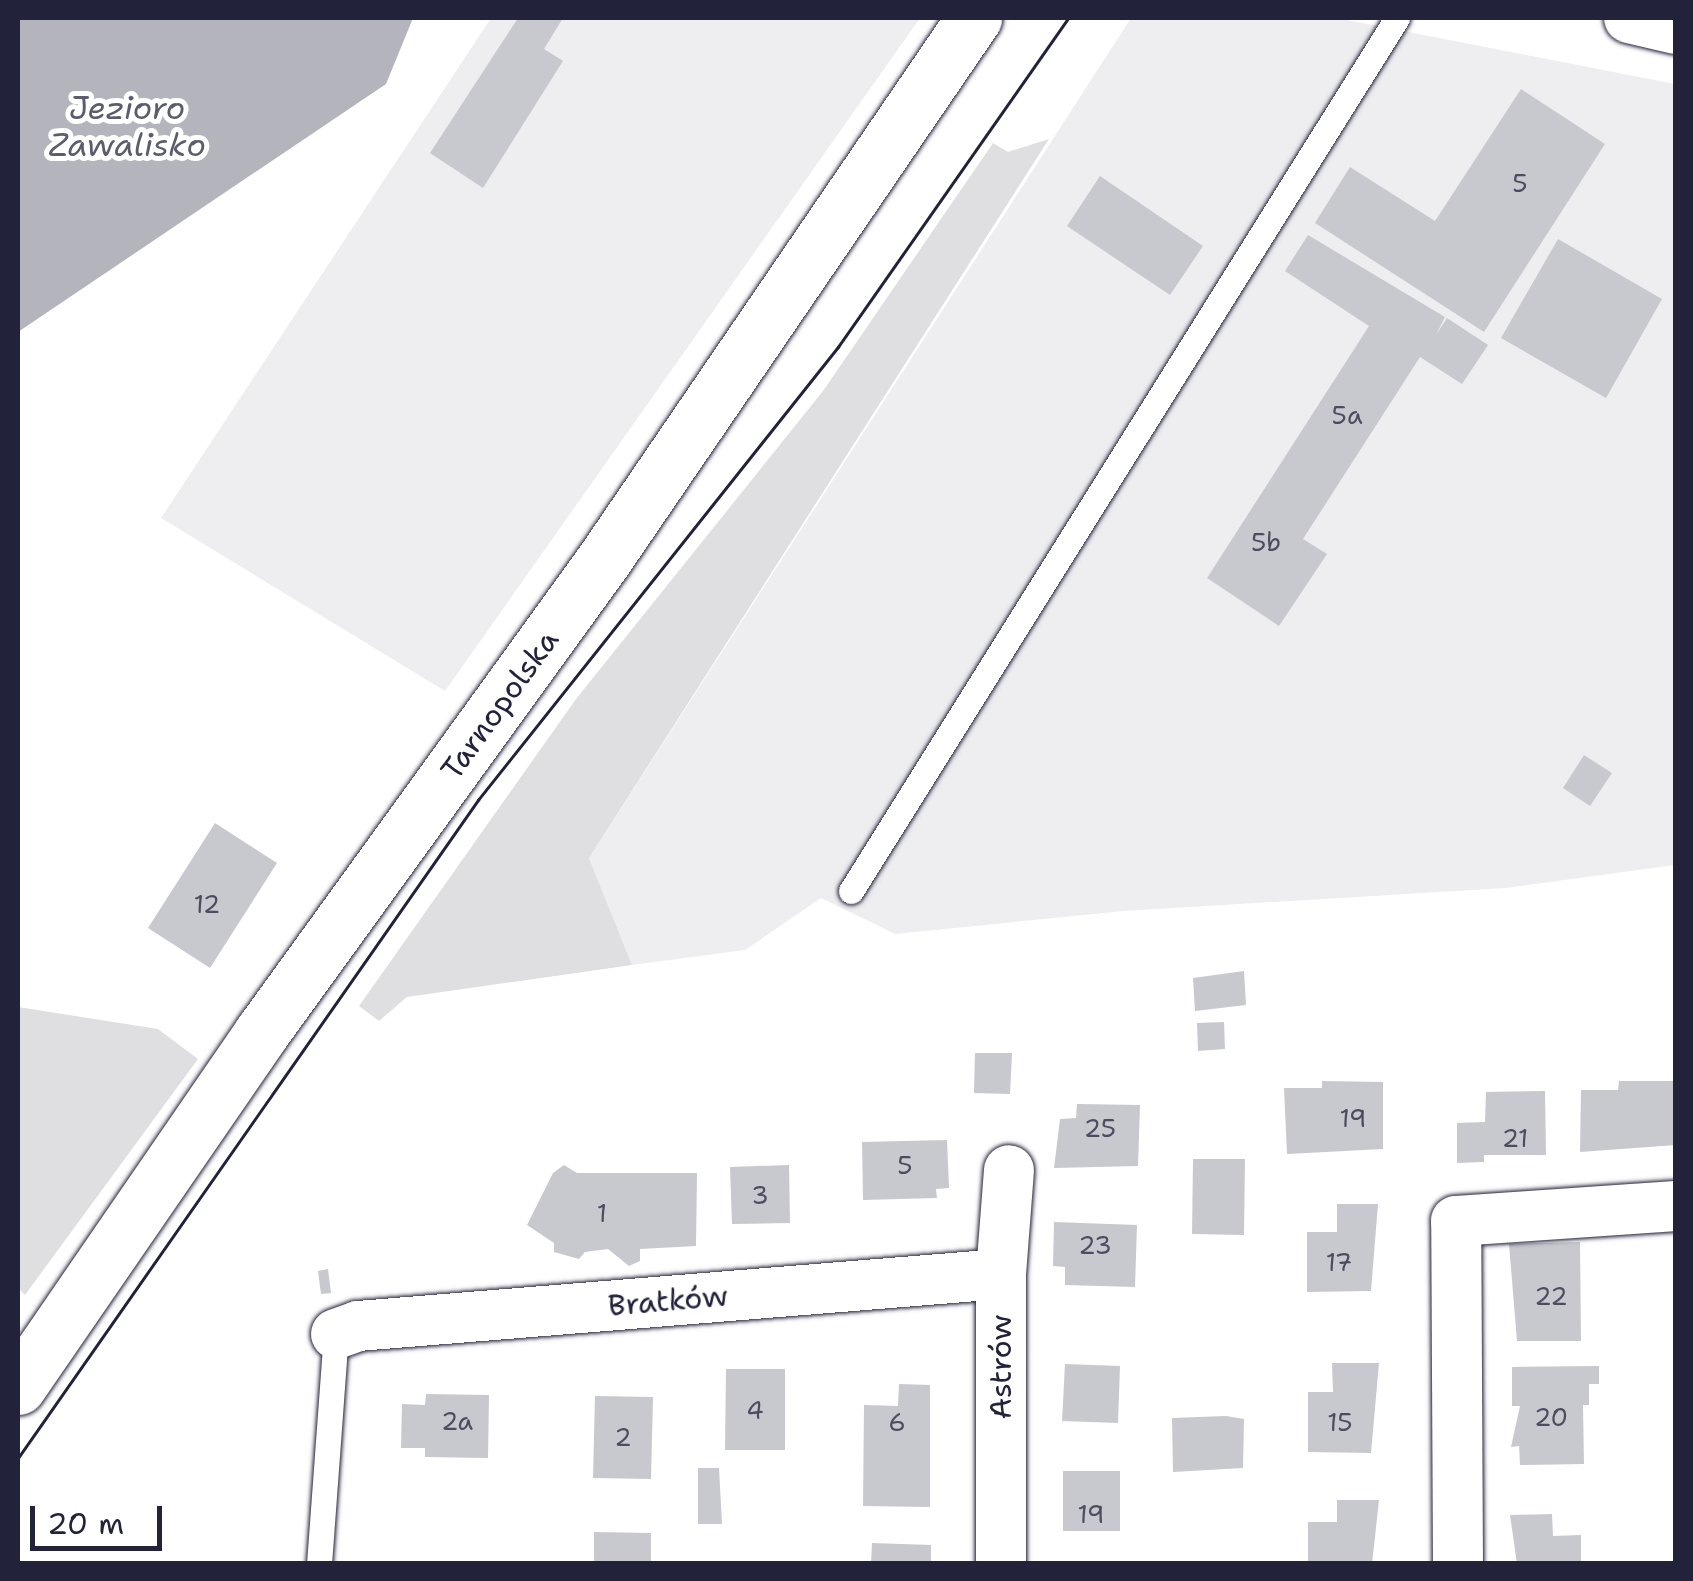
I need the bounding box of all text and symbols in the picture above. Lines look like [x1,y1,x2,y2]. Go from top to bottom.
water label: Jezioro Zawalisko [48,90,206,165]
house number: 5 [1512,168,1528,198]
house number: 5a [1332,400,1362,430]
house number: 5b [1251,527,1281,557]
street label: Tarnopolska [434,623,566,787]
house number: 12 [194,889,220,919]
house number: 19 [1340,1103,1366,1133]
house number: 25 [1084,1113,1116,1143]
house number: 21 [1502,1123,1528,1153]
house number: 5 [897,1150,913,1180]
house number: 3 [751,1180,769,1210]
house number: 1 [597,1198,607,1228]
house number: 23 [1078,1230,1112,1260]
house number: 17 [1326,1247,1352,1277]
street label: Bratków [607,1278,729,1324]
house number: 22 [1534,1281,1568,1311]
street label: Astrów [983,1314,1019,1420]
house number: 4 [746,1395,764,1425]
house number: 20 [1534,1402,1568,1432]
house number: 2a [441,1406,473,1436]
house number: 6 [888,1407,906,1437]
house number: 15 [1327,1407,1353,1437]
house number: 2 [614,1422,632,1452]
scale bar [35,1486,168,1548]
house number: 19 [1078,1499,1104,1529]
text: 20 m [47,1503,124,1544]

